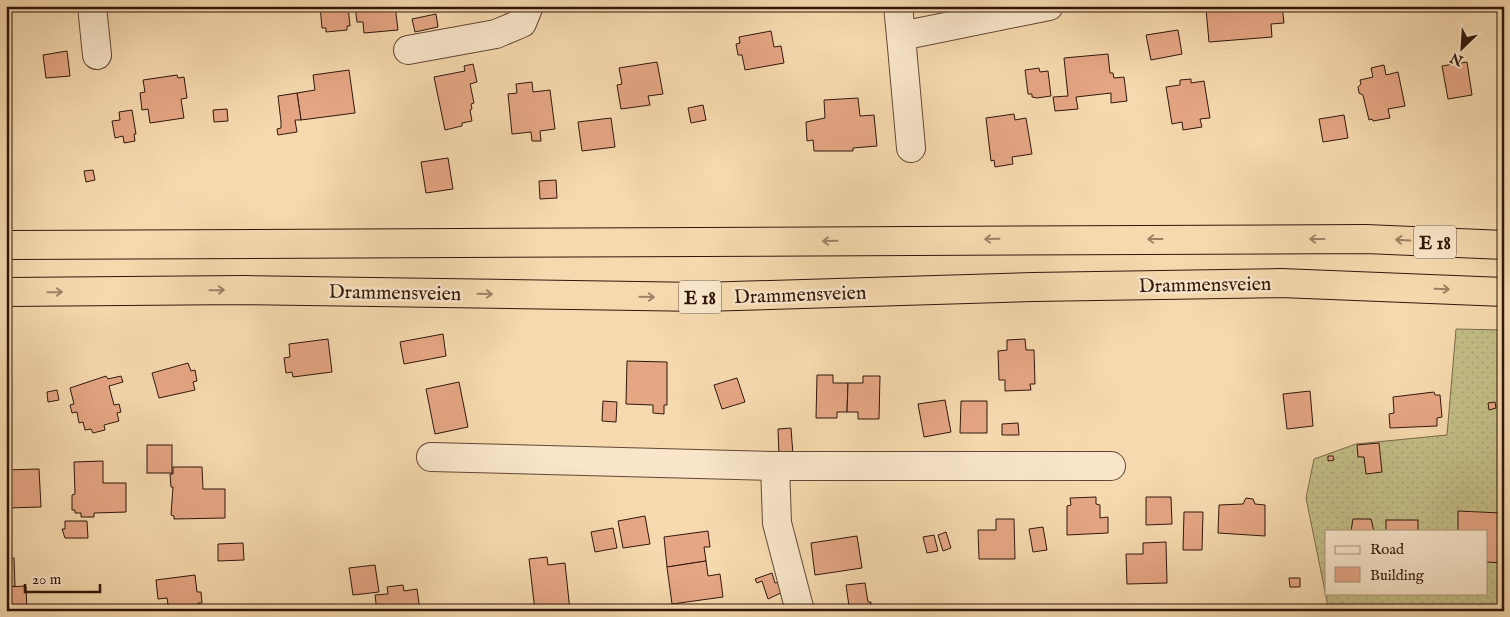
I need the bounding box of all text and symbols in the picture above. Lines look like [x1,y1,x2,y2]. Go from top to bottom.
north arrow [1438,22,1488,72]
text: N [1448,48,1467,70]
road number: E 18 [1414,226,1456,258]
one-way arrow [984,234,1000,244]
one-way arrow [1147,234,1163,244]
one-way arrow [1309,234,1326,244]
one-way arrow [822,236,838,246]
one-way arrow [1395,236,1411,245]
street label: Drammensveien [1138,272,1272,299]
street label: Drammensveien [328,280,462,307]
road number: E 18 [679,280,721,314]
street label: Drammensveien [733,281,867,310]
one-way arrow [1434,284,1450,294]
one-way arrow [209,285,225,295]
one-way arrow [46,287,63,297]
one-way arrow [476,289,493,299]
one-way arrow [639,292,655,301]
legend [1325,530,1488,594]
text: Road [1370,540,1405,559]
scale bar [25,562,100,594]
text: Building [1370,566,1425,585]
text: 20 m [32,570,62,589]

